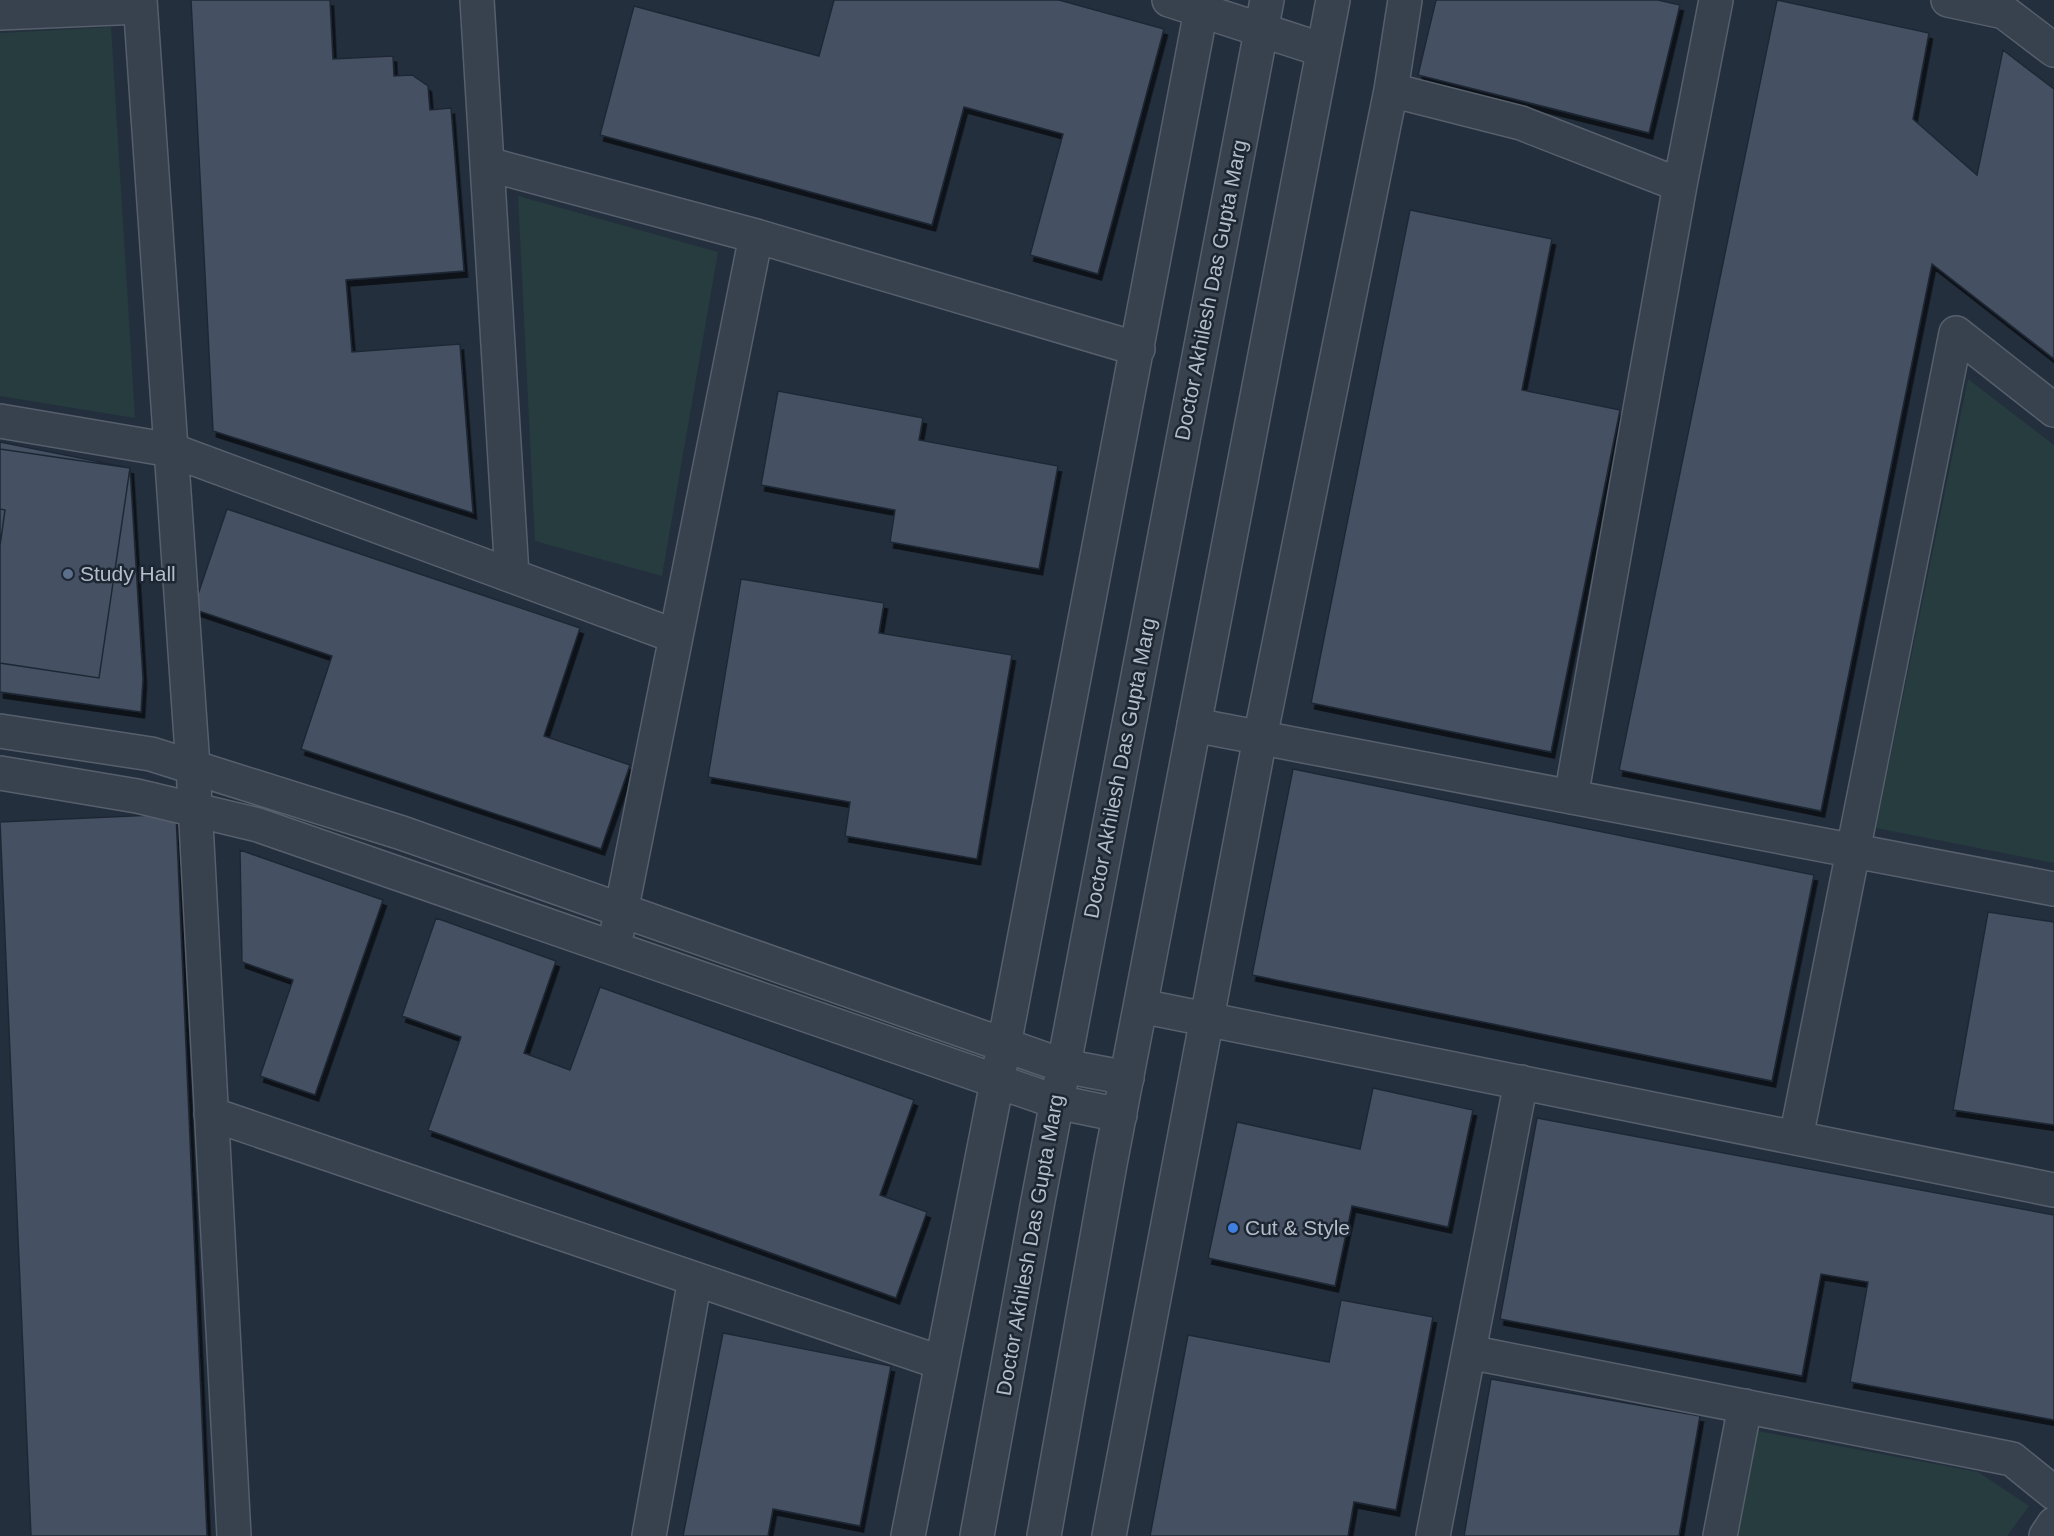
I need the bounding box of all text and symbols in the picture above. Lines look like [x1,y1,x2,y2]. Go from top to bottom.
street label: Doctor Akhilesh Das Gupta Marg [1170,138,1251,442]
place label: Study Hall [80,562,176,585]
marker: Study Hall [61,567,75,581]
street label: Doctor Akhilesh Das Gupta Marg [1079,616,1160,920]
street label: Doctor Akhilesh Das Gupta Marg [992,1092,1067,1397]
place label: Cut & Style [1245,1216,1350,1239]
marker: Cut & Style [1226,1221,1240,1235]

